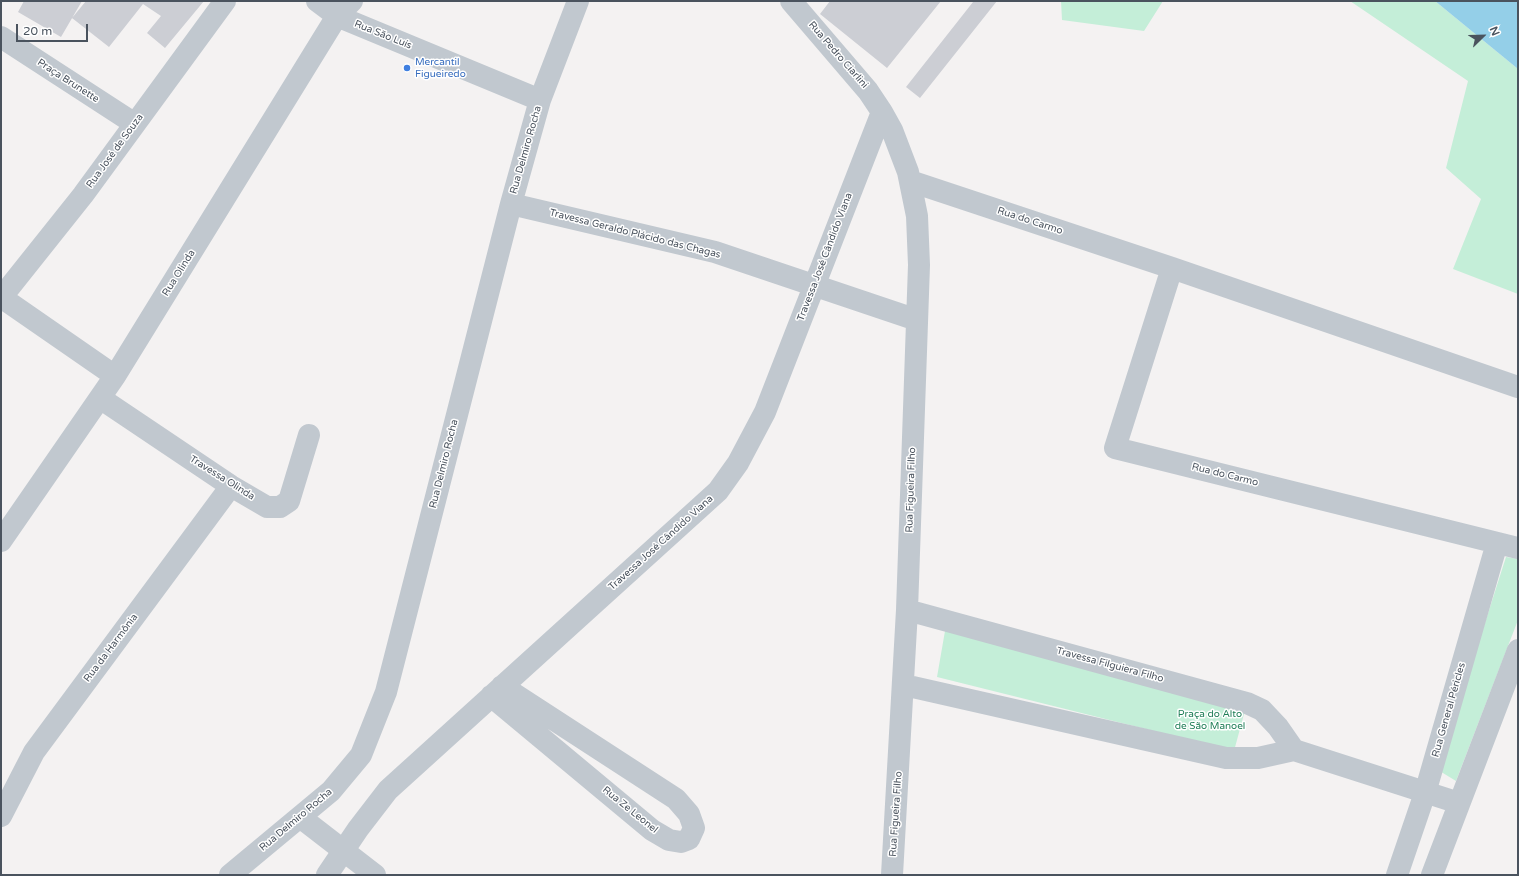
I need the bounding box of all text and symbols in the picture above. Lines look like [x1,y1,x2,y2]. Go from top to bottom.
scale bar [18,16,90,42]
north arrow [1463,16,1503,56]
street label: Rua São Luís [352,18,414,52]
street label: Rua Pedro Ciarlini [806,19,870,91]
text: 20 m [23,24,52,38]
text: N [1487,25,1502,38]
place label: Mercantil Figueiredo [415,56,466,80]
street label: Praça Brunette [35,57,101,105]
marker: Mercantil Figueiredo [402,63,412,73]
street label: Rua Delmiro Rocha [508,105,544,195]
street label: Rua José de Souza [84,112,146,190]
street label: Travessa José Cândido Viana [795,191,855,323]
street label: Rua do Carmo [996,205,1064,237]
street label: Travessa Geraldo Plácido das Chagas [548,207,722,261]
street label: Rua Olinda [160,248,198,298]
street label: Rua Delmiro Rocha [427,418,461,510]
street label: Rua Figueira Filho [904,447,918,533]
street label: Travessa Olinda [187,453,257,503]
street label: Rua do Carmo [1191,461,1259,489]
street label: Travessa José Cândido Viana [606,493,716,593]
street label: Rua da Harmônia [81,611,141,685]
street label: Travessa Filguiera Filho [1055,645,1165,685]
street label: Rua General Péricles [1430,661,1468,759]
park label: Praça do Alto de São Manoel [1175,708,1245,732]
street label: Rua Figueira Filho [887,771,905,857]
street label: Rua Ze Leonel [600,784,660,836]
street label: Rua Delmiro Rocha [257,786,335,854]

